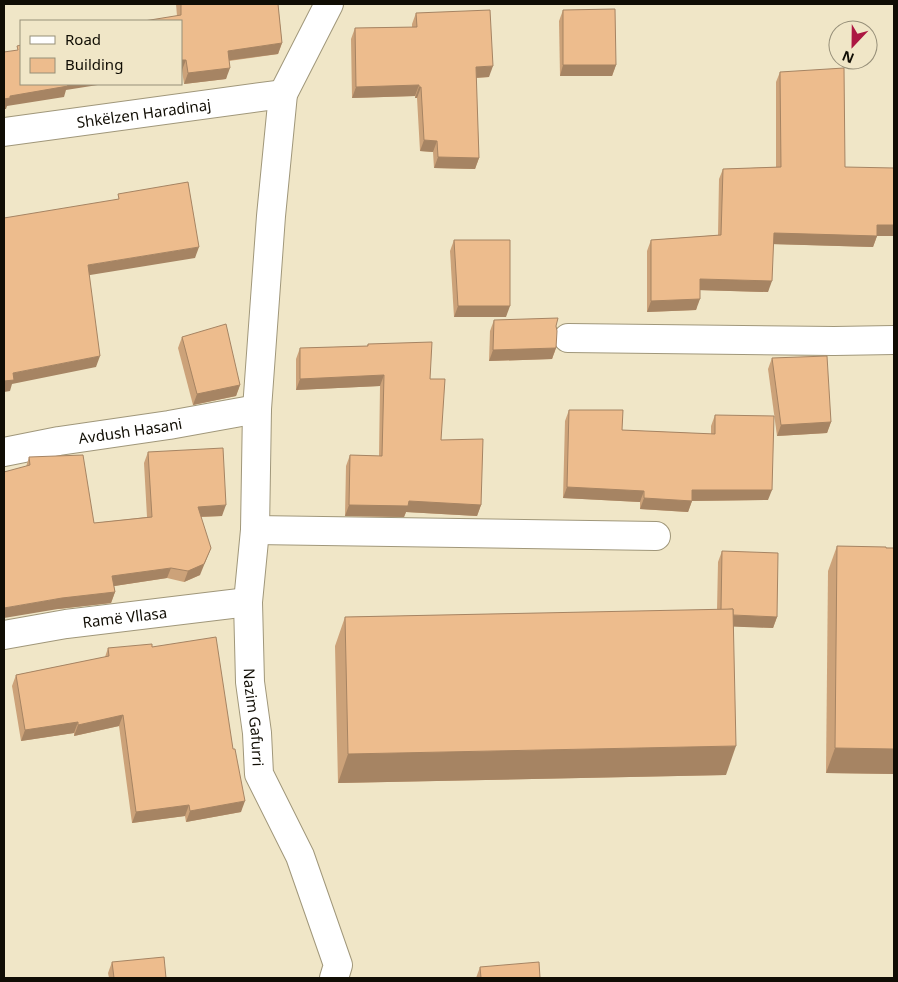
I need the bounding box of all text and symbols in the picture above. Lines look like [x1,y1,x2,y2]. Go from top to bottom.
legend [20,20,182,85]
north arrow [828,20,878,70]
text: Road [65,29,101,49]
text: N [839,47,857,68]
text: Building [65,54,123,74]
street label: Shkëlzen Haradinaj [75,94,212,132]
street label: Avdush Hasani [77,413,184,448]
street label: Ramë Vllasa [81,602,168,632]
street label: Nazim Gafurri [240,668,269,767]

